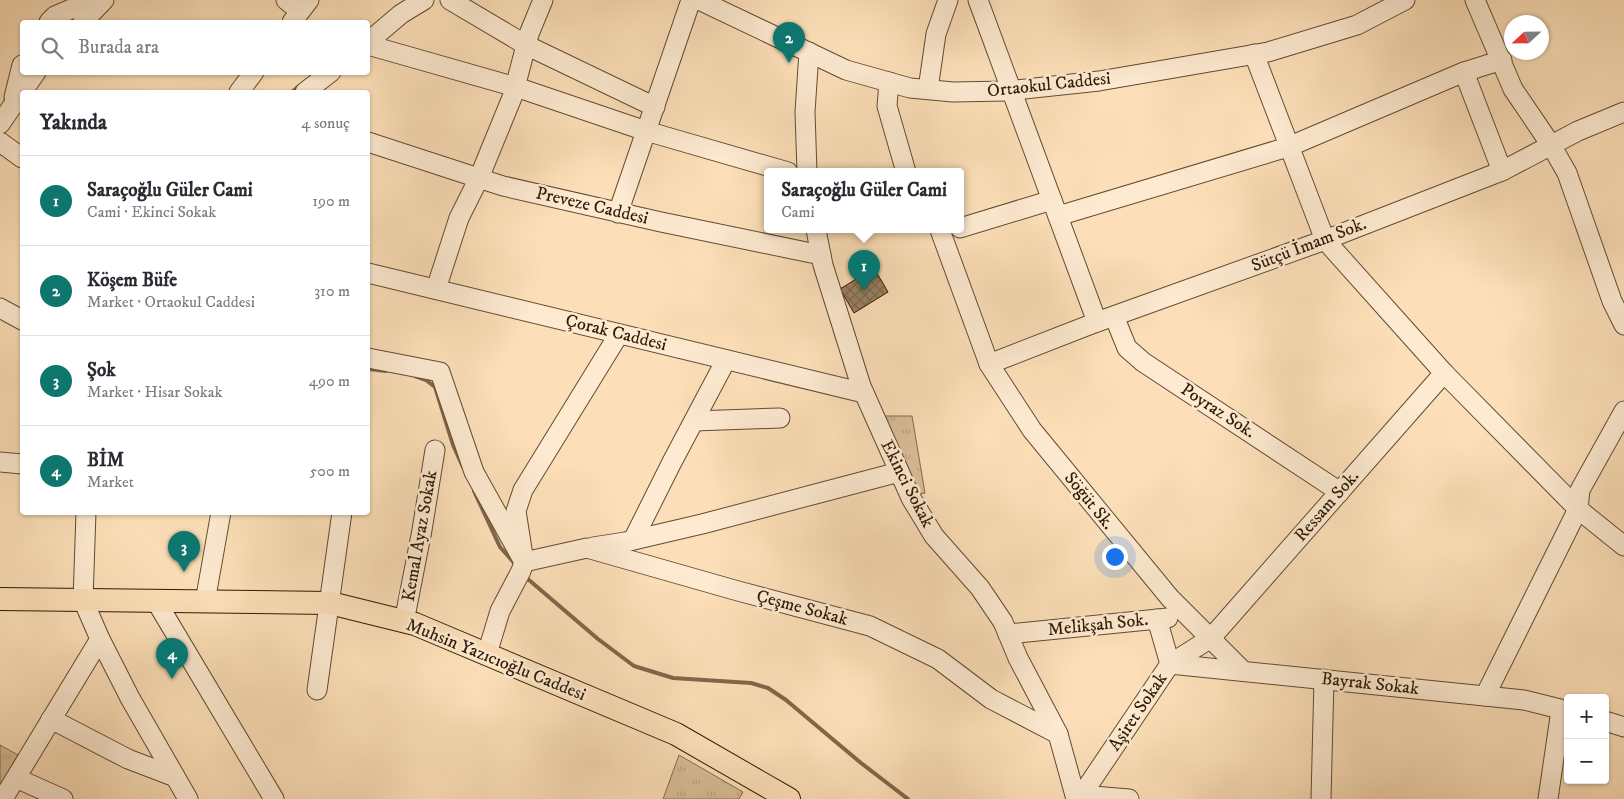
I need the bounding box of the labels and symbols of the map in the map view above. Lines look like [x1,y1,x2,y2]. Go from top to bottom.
north arrow [1504,15,1549,60]
pin: 2 [773,22,805,63]
street label: Ortaokul Caddesi [986,68,1112,102]
street label: Preveze Caddesi [534,182,650,230]
street label: Sütçü İmam Sok. [1248,212,1370,277]
pin: 1 [848,250,880,291]
street label: Çorak Caddesi [563,310,669,356]
street label: Poyraz Sok. [1176,379,1260,443]
street label: Ekinci Sokak [876,436,939,532]
street label: Ressam Sok. [1290,466,1364,546]
street label: Söğüt Sk. [1059,468,1119,534]
street label: Kemal Ayaz Sokak [398,469,442,603]
pin: 3 [168,531,200,572]
your location [1102,544,1128,570]
street label: Çeşme Sokak [754,585,850,631]
street label: Melikşah Sok. [1047,609,1149,641]
street label: Muhsin Yazıcıoğlu Caddesi [403,614,589,706]
pin: 4 [156,638,188,679]
street label: Bayrak Sokak [1320,668,1420,700]
street label: Aşiret Sokak [1104,669,1172,755]

